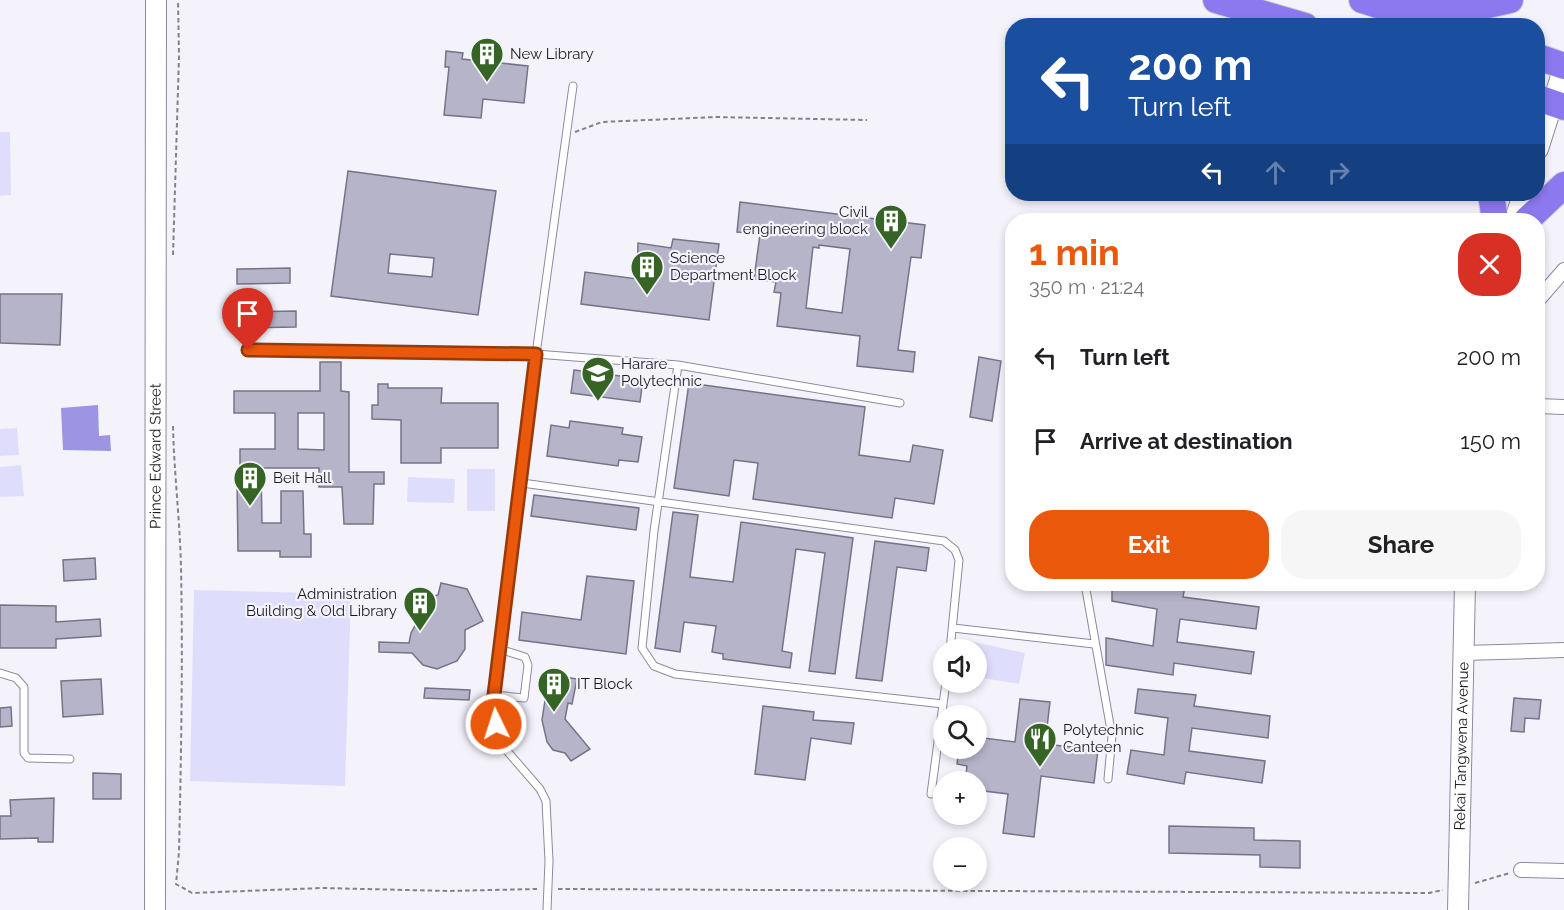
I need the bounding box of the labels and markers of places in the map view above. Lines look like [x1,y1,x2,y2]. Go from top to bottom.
building icon: New Library [469,36,505,83]
place label: New Library [510,45,594,63]
place label: Civil engineering block [743,203,869,238]
building icon: Civil engineering block [873,203,909,250]
building icon: Science Department Block [629,249,665,296]
place label: Science Department Block [670,249,797,284]
pin [222,288,273,350]
school or university icon: Harare Polytechnic [580,355,616,402]
place label: Harare Polytechnic [621,355,702,390]
building icon: Beit Hall [232,460,268,507]
place label: Beit Hall [273,469,332,487]
place label: Administration Building & Old Library [246,585,397,620]
building icon: Administration Building & Old Library [402,585,438,632]
building icon: IT Block [536,666,572,713]
place label: IT Block [577,675,632,693]
restaurant icon: Polytechnic Canteen [1022,721,1058,768]
place label: Polytechnic Canteen [1063,721,1144,756]

